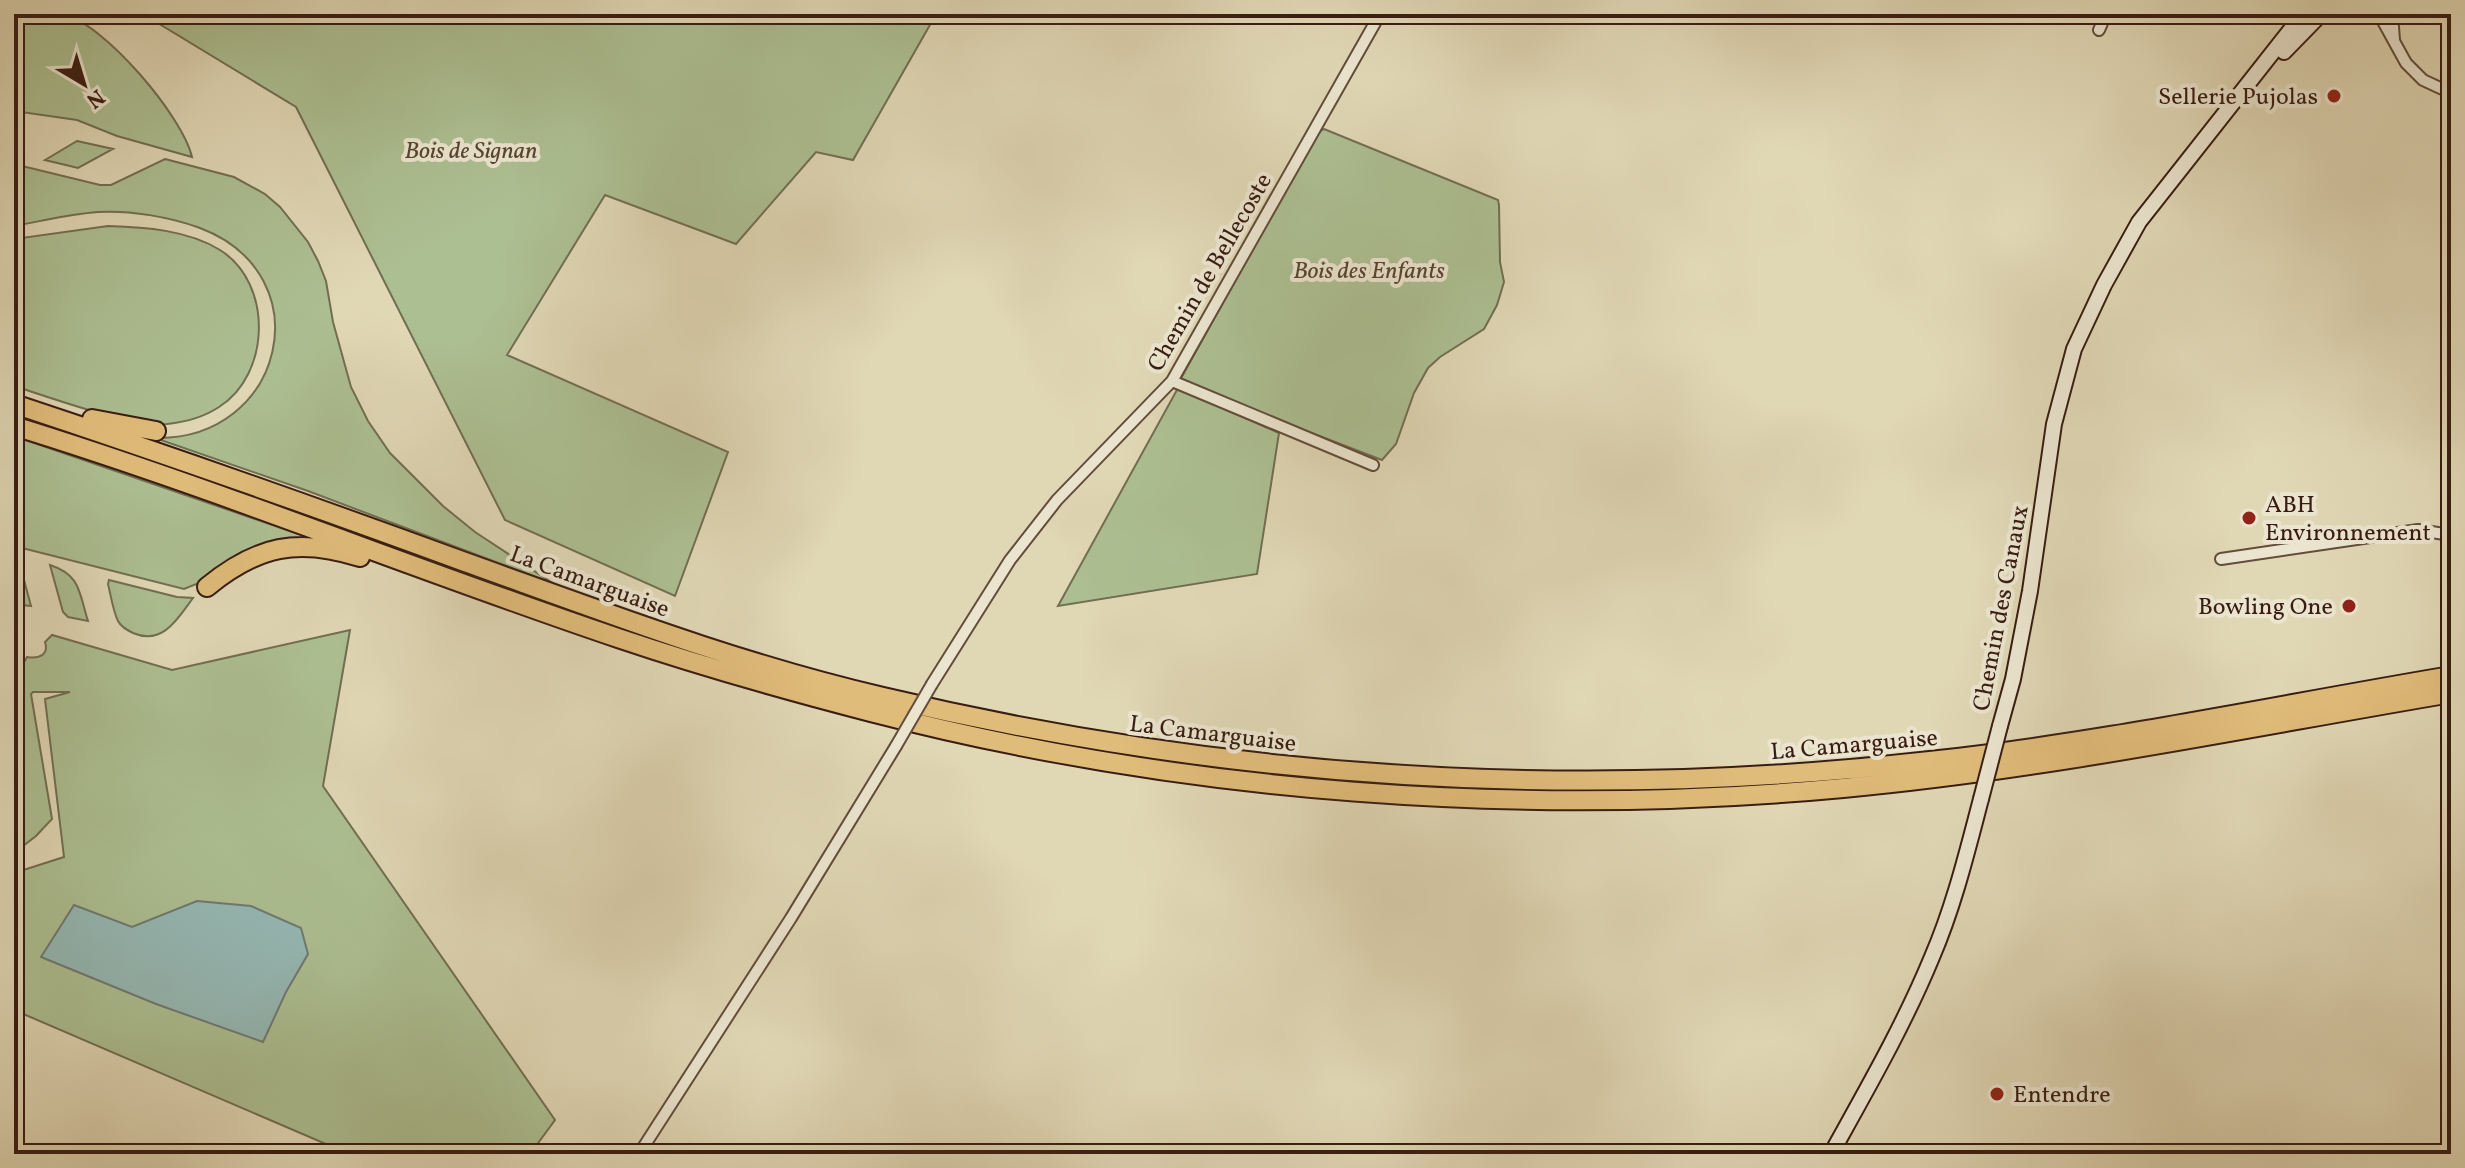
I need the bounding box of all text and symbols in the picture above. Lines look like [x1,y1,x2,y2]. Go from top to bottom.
north arrow [44,44,124,124]
text: N [79,81,111,115]
place label: Sellerie Pujolas [2158,81,2318,115]
marker: Sellerie Pujolas [2325,87,2343,105]
park label: Bois de Signan [405,135,537,169]
street label: Chemin de Bellecoste [1140,167,1281,379]
park label: Bois des Enfants [1293,255,1445,289]
place label: ABH Environnement [2265,489,2431,551]
street label: Chemin des Canaux [1965,503,2039,714]
marker: ABH Environnement [2240,509,2258,527]
street label: La Camarguaise [505,538,674,628]
place label: Bowling One [2198,591,2333,625]
marker: Bowling One [2340,597,2358,615]
street label: La Camarguaise [1127,708,1298,762]
street label: La Camarguaise [1769,722,1939,770]
place label: Entendre [2013,1079,2111,1113]
marker: Entendre [1988,1085,2006,1103]

